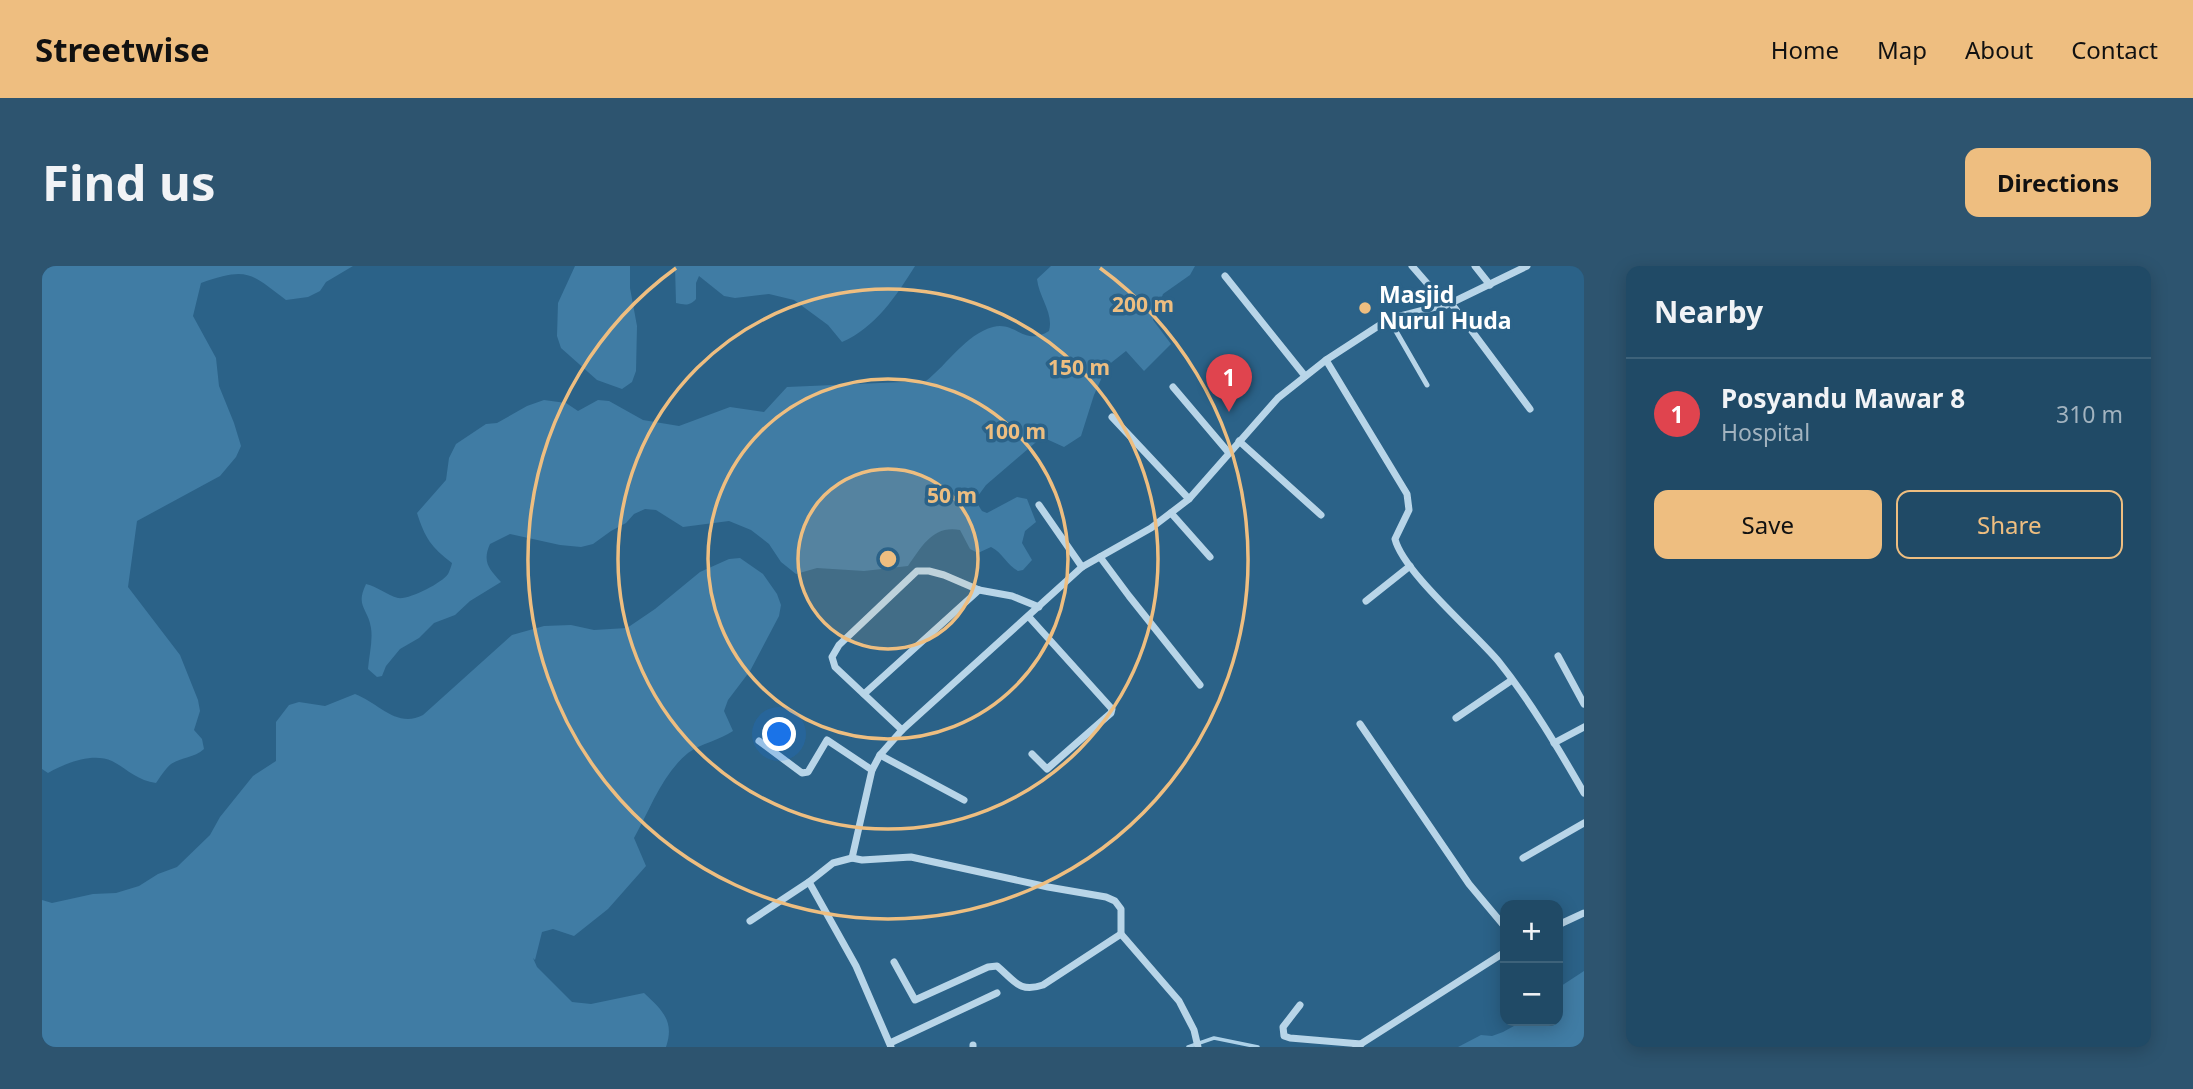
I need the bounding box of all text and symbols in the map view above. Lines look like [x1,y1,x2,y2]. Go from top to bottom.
text: Streetwise [35,27,210,72]
text: Home [1771,33,1839,66]
text: Map [1877,33,1927,66]
text: About [1965,33,2033,66]
text: Contact [2071,33,2158,66]
button: Directions [1965,148,2151,217]
text: Find us [42,149,216,215]
place label: Masjid Nurul Huda [1379,278,1512,336]
text: 200 m [1112,290,1174,318]
text: Nearby [1654,291,1763,332]
marker: Masjid Nurul Huda [1357,300,1373,316]
text: 150 m [1048,353,1110,381]
pin: 1 [1206,354,1252,412]
text: Posyandu Mawar 8 [1721,380,1965,416]
text: 1 [1670,398,1684,430]
text: 310 m [2056,398,2123,430]
text: Hospital [1721,416,1810,448]
text: 100 m [984,417,1046,445]
text: 50 m [927,481,977,509]
button: Save [1654,490,1882,559]
button: Share [1896,490,2123,559]
centre of rings [876,547,900,571]
your location [762,717,796,751]
map controls [1500,900,1563,1026]
button: + [1500,900,1563,963]
button: − [1500,963,1563,1026]

